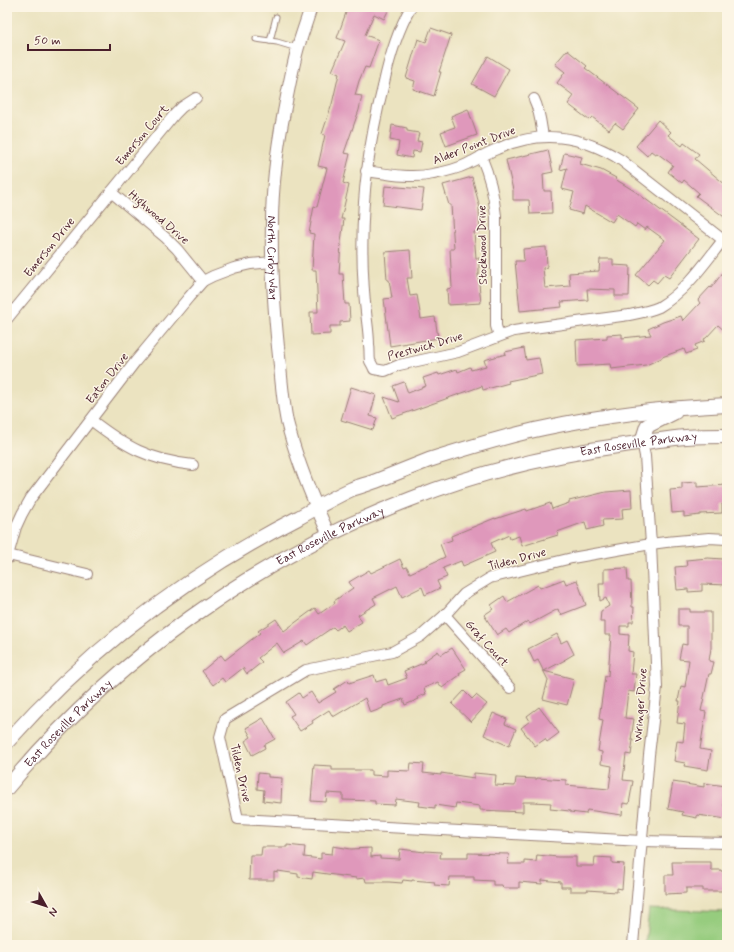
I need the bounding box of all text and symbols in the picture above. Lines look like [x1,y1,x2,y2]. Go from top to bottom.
scale bar [28,26,110,52]
text: 50 m [34,33,61,49]
street label: Emerson Court [112,102,173,170]
street label: Alder Point Drive [431,123,518,169]
street label: Highwood Drive [124,187,192,249]
street label: Stockwood Drive [474,205,492,285]
street label: Emerson Drive [21,214,79,281]
street label: North Cirby Way [263,215,281,300]
street label: Prestwick Drive [386,329,465,365]
street label: Eaton Drive [83,350,133,408]
street label: East Roseville Parkway [579,429,698,461]
street label: East Roseville Parkway [274,504,387,570]
street label: Tilden Drive [486,545,548,575]
street label: Graf Court [461,617,512,671]
street label: Wringer Drive [630,668,652,743]
street label: East Roseville Parkway [21,676,116,771]
street label: Tilden Drive [226,742,255,804]
north arrow [26,886,66,926]
text: N [45,904,61,919]

